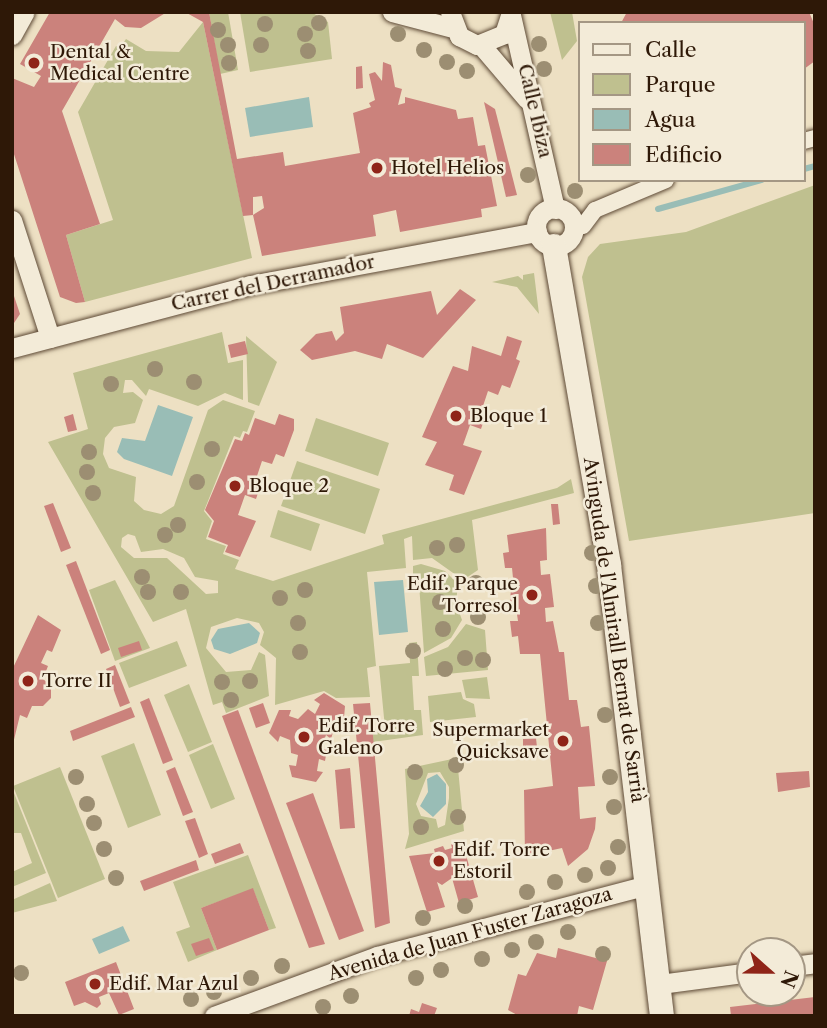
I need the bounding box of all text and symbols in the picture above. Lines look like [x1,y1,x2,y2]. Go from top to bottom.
legend [578,21,806,182]
text: Calle [645,37,697,62]
place label: Dental & Medical Centre [50,41,190,85]
marker: Dental & Medical Centre [24,53,44,73]
street label: Calle Ibiza [513,62,557,160]
text: Parque [645,72,716,97]
text: Agua [645,107,696,132]
text: Edificio [645,142,722,167]
place label: Hotel Helios [391,157,504,179]
marker: Hotel Helios [369,160,385,176]
street label: Carrer del Derramador [169,250,377,316]
place label: Bloque 1 [470,405,547,427]
marker: Bloque 1 [448,408,464,424]
street label: Avinguda de l'Almirall Bernat de Sarrià [578,456,650,804]
place label: Bloque 2 [249,475,329,497]
marker: Bloque 2 [227,478,243,494]
place label: Edif. Parque Torresol [407,573,518,617]
marker: Edif. Parque Torresol [524,587,540,603]
place label: Torre II [42,670,112,692]
marker: Torre II [20,673,36,689]
place label: Edif. Torre Galeno [318,715,416,759]
place label: Supermarket Quicksave [432,719,549,763]
marker: Edif. Torre Galeno [296,729,312,745]
marker: Supermarket Quicksave [555,733,571,749]
place label: Edif. Torre Estoril [453,839,551,883]
marker: Edif. Torre Estoril [431,853,447,869]
street label: Avenida de Juan Fuster Zaragoza [325,882,615,986]
north arrow [736,937,806,1007]
text: N [776,967,803,991]
place label: Edif. Mar Azul [109,973,240,995]
marker: Edif. Mar Azul [87,976,103,992]

